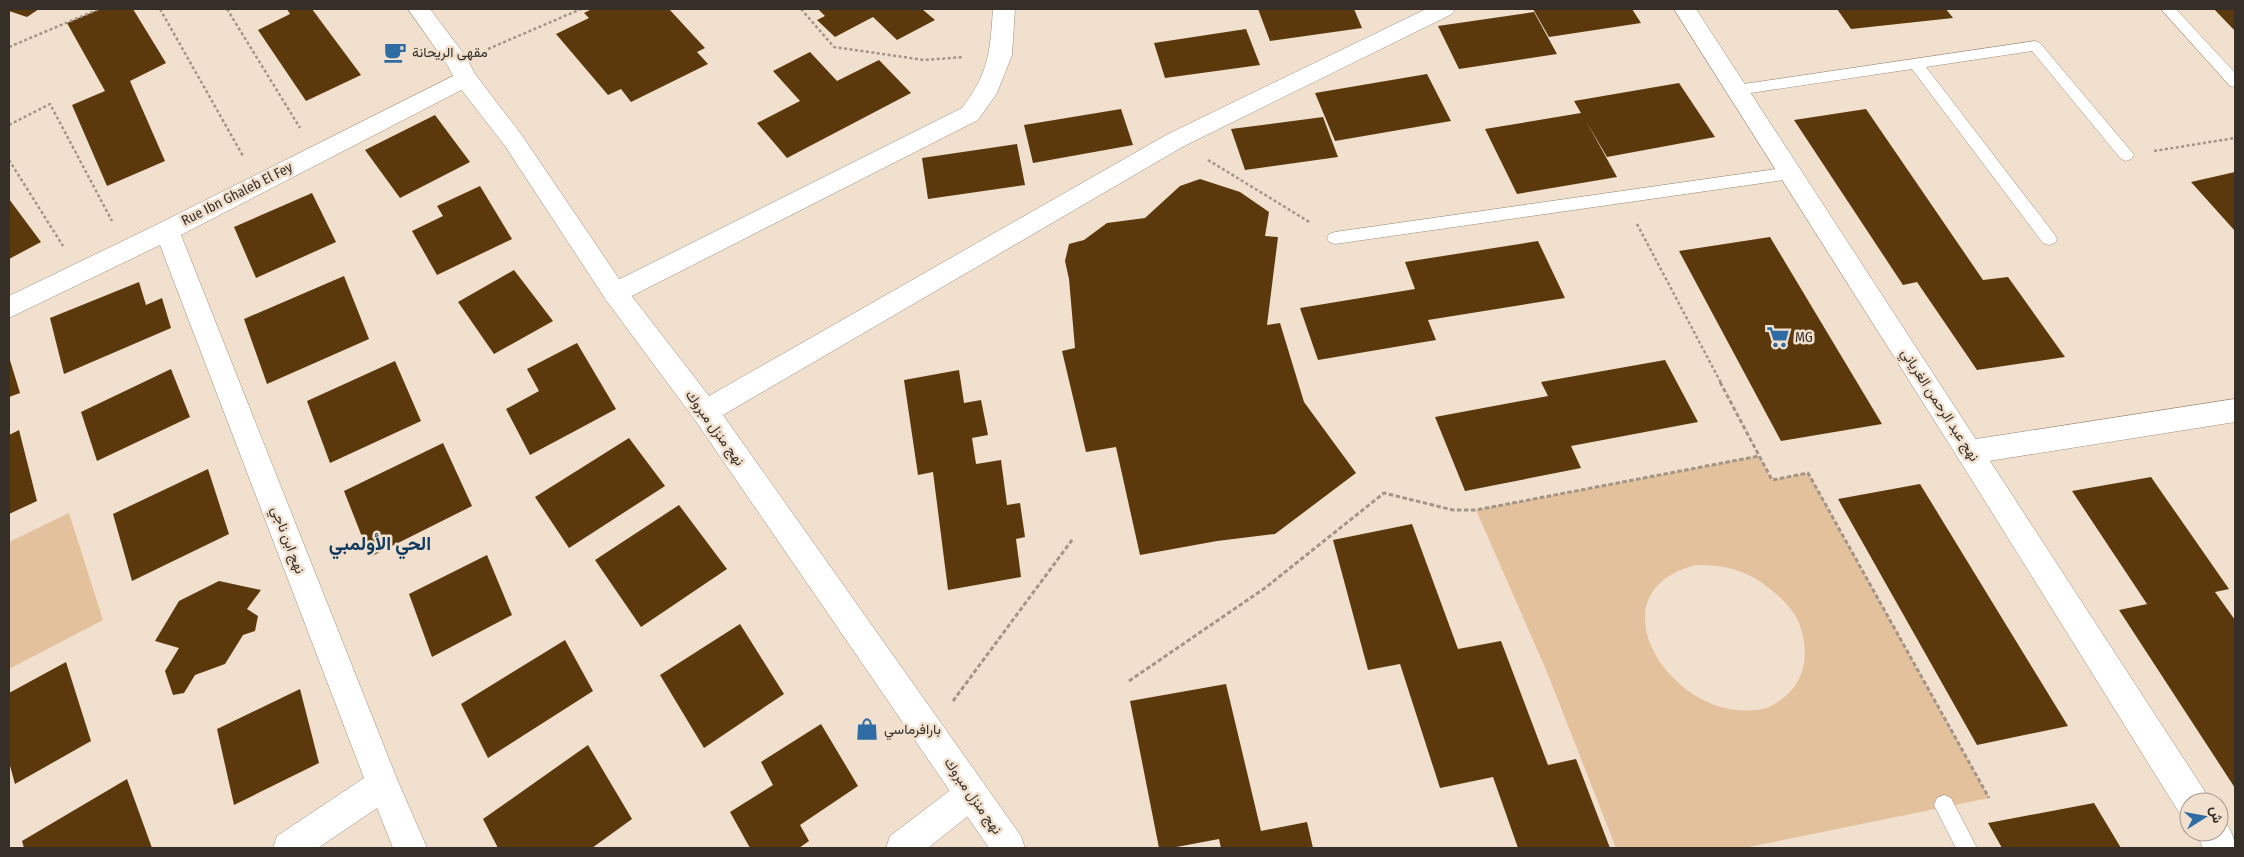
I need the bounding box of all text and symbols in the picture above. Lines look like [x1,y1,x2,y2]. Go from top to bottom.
cafe icon: مقهى الريحانة [382,39,408,65]
place label: مقهى الريحانة [412,44,488,61]
street label: Rue Ibn Ghaleb El Fey [179,158,296,229]
supermarket icon: MG [1765,324,1791,350]
place label: MG [1795,329,1813,346]
street label: نهج عبد الرحمن الغرياني [1895,345,1983,466]
street label: نهج منزل مبروك [680,387,748,470]
street label: نهج ابن ناجي [265,504,309,577]
district label: الحي الأولمبي [329,532,431,560]
shop icon: بارافرماسي [854,716,880,742]
place label: بارافرماسي [884,721,941,741]
street label: نهج منزل مبروك [939,755,1006,839]
north arrow [2179,792,2229,842]
text: ش [2206,805,2226,825]

